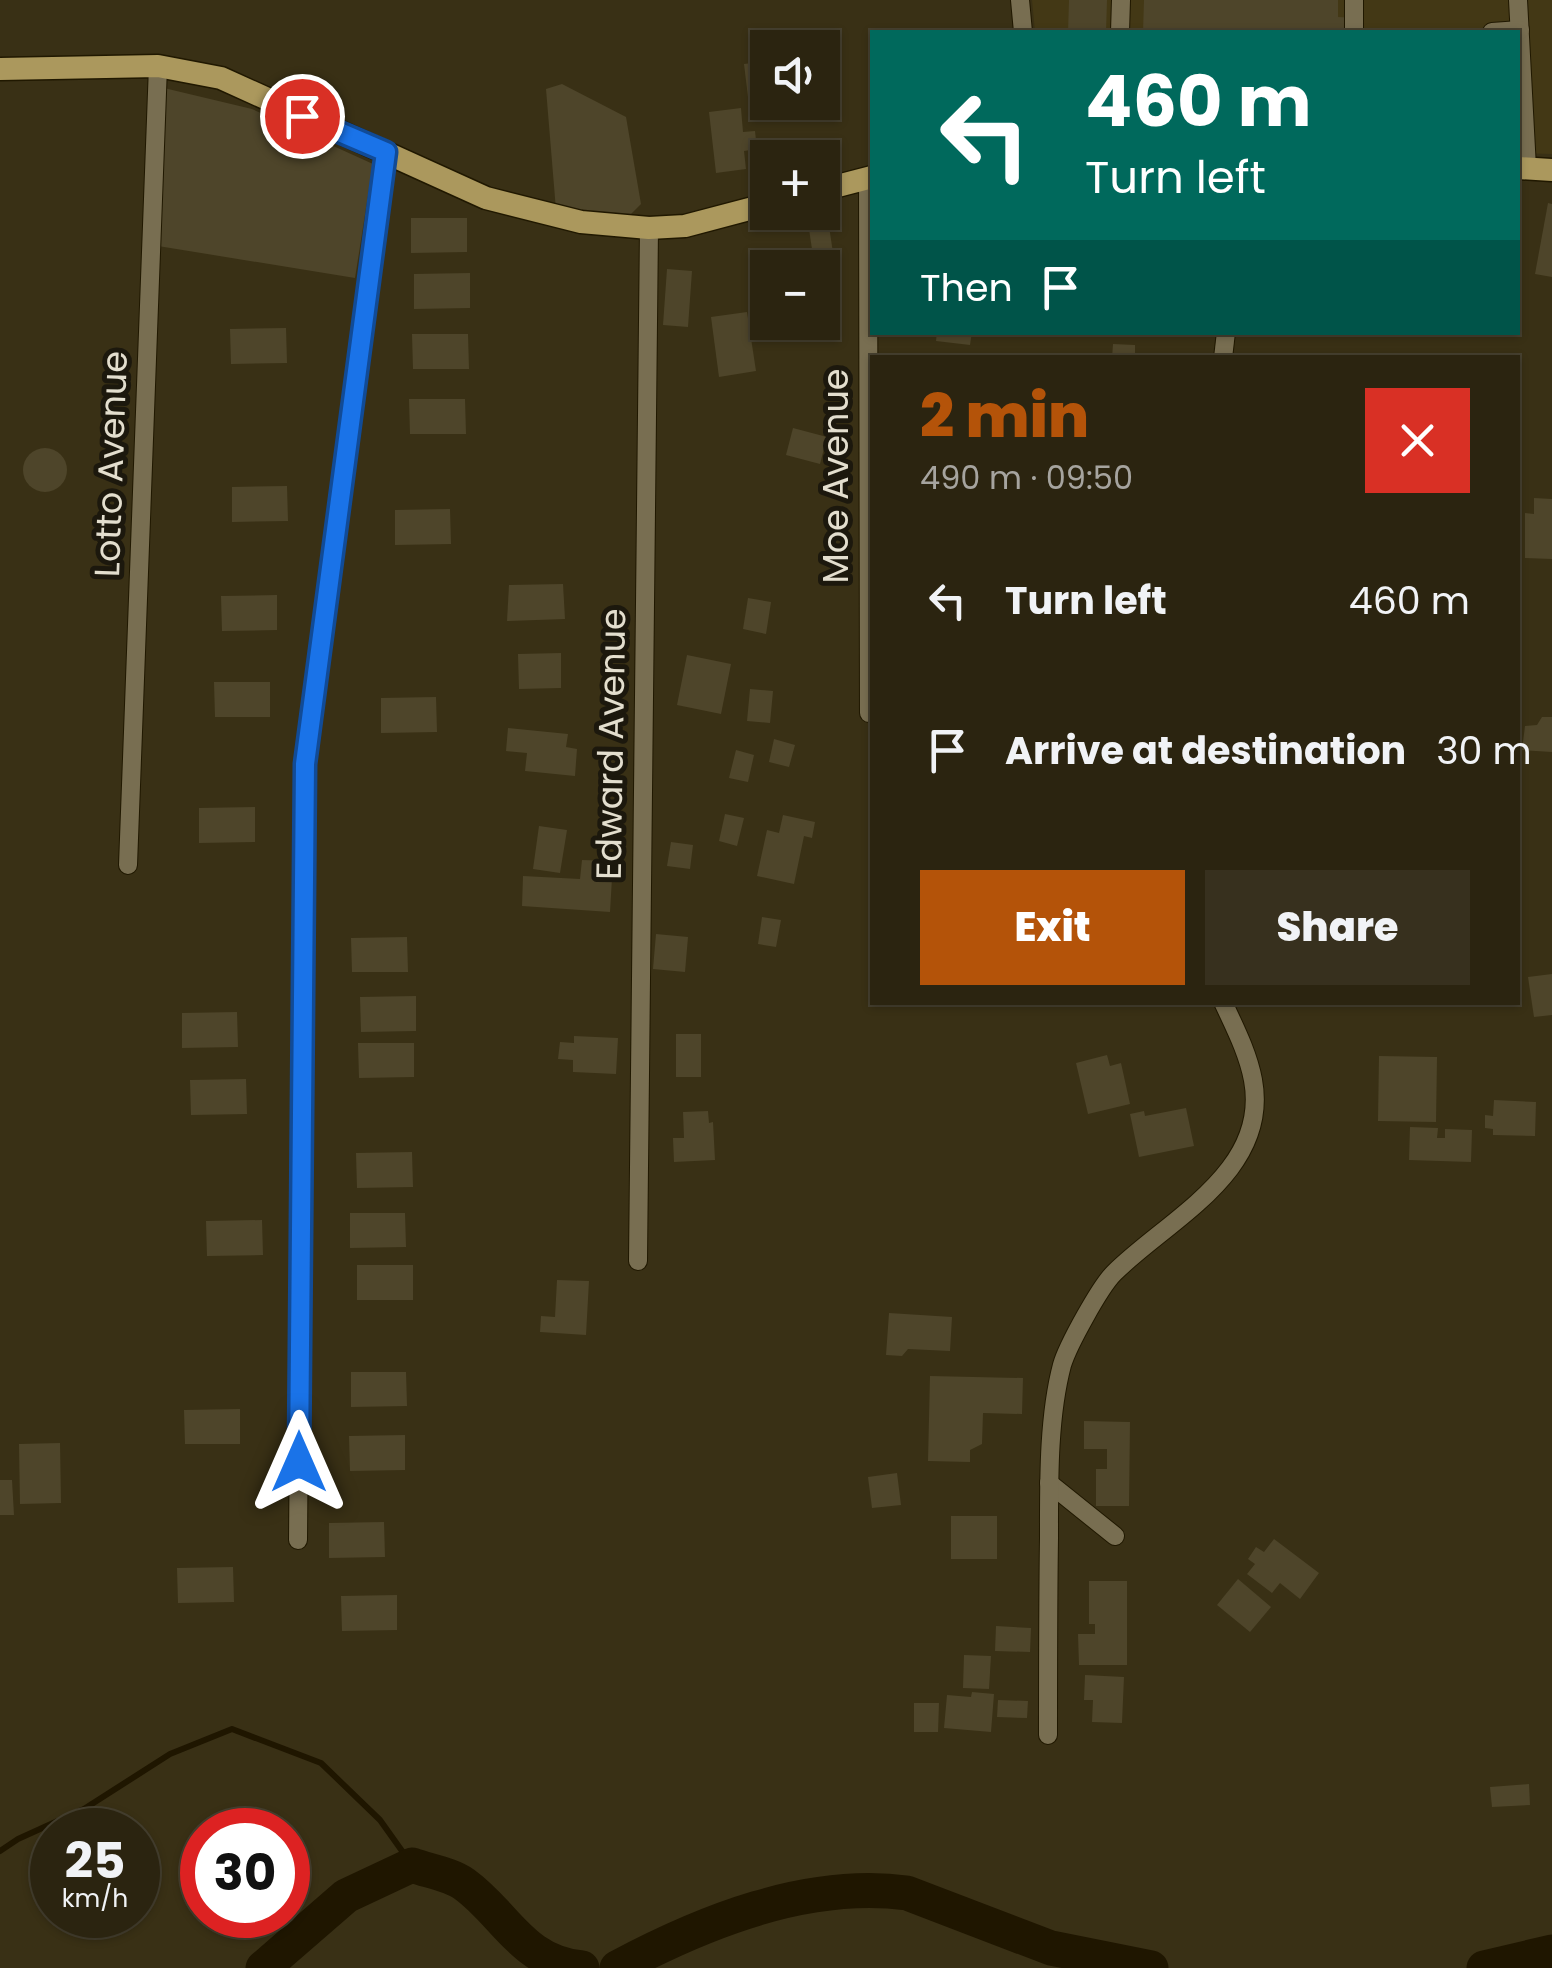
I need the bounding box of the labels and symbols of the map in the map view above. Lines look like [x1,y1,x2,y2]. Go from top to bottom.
pin [260,74,345,159]
street label: Lotto Avenue [82,350,139,578]
street label: Moe Avenue [811,368,860,584]
street label: Edward Avenue [584,608,637,880]
position arrow [247,1410,351,1514]
speed limit sign: 30 [180,1808,310,1938]

